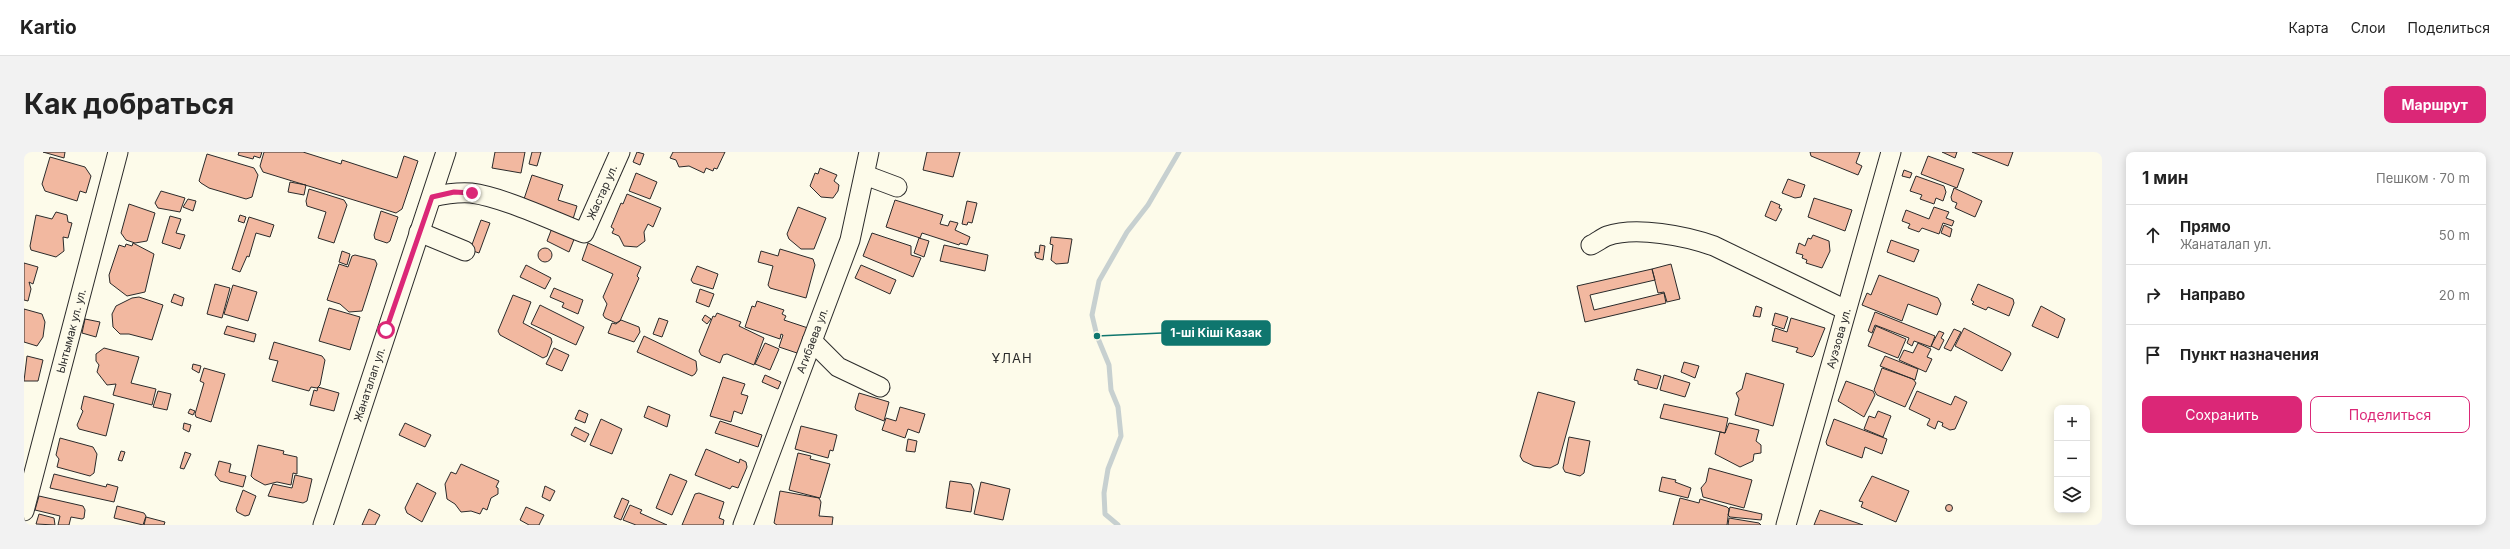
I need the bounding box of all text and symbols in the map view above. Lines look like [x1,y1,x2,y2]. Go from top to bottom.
text: Kartio [20,16,77,39]
text: Карта [2288,19,2329,36]
text: Слои [2351,19,2386,36]
text: Поделиться [2408,19,2490,36]
button: Маршрут [2384,86,2486,123]
text: Как добраться [24,87,234,121]
street label: Жастар ул. [584,163,620,222]
text: 1 мин [2142,168,2188,188]
text: Пешком · 70 m [2376,170,2470,186]
route end [463,184,481,202]
text: Прямо [2180,217,2231,236]
icon: ahead [2142,224,2164,246]
text: 50 m [2439,227,2470,243]
text: Жанаталап ул. [2180,236,2271,252]
icon: right [2142,284,2164,306]
text: Направо [2180,285,2245,304]
street label: Ынтымак ул. ул. [53,287,89,375]
text: 20 m [2439,287,2470,303]
street label: Агибаева ул. [794,306,831,375]
street label: Ауэзова ул. [1823,307,1854,370]
route start [377,321,395,339]
callout: 1-ші Кіші Казак [1162,321,1270,345]
text: 1-ші Кіші Казак [1170,325,1262,340]
icon: arrive [2142,344,2164,366]
street label: Жанаталап ул. [351,345,388,423]
text: Пункт назначения [2180,345,2319,364]
district label: ҰЛАН [991,350,1033,366]
button: Сохранить [2142,396,2302,433]
button: Поделиться [2310,396,2470,433]
map controls [2054,405,2090,513]
button: + [2054,405,2090,441]
button: − [2054,441,2090,477]
button: layers [2054,477,2090,513]

